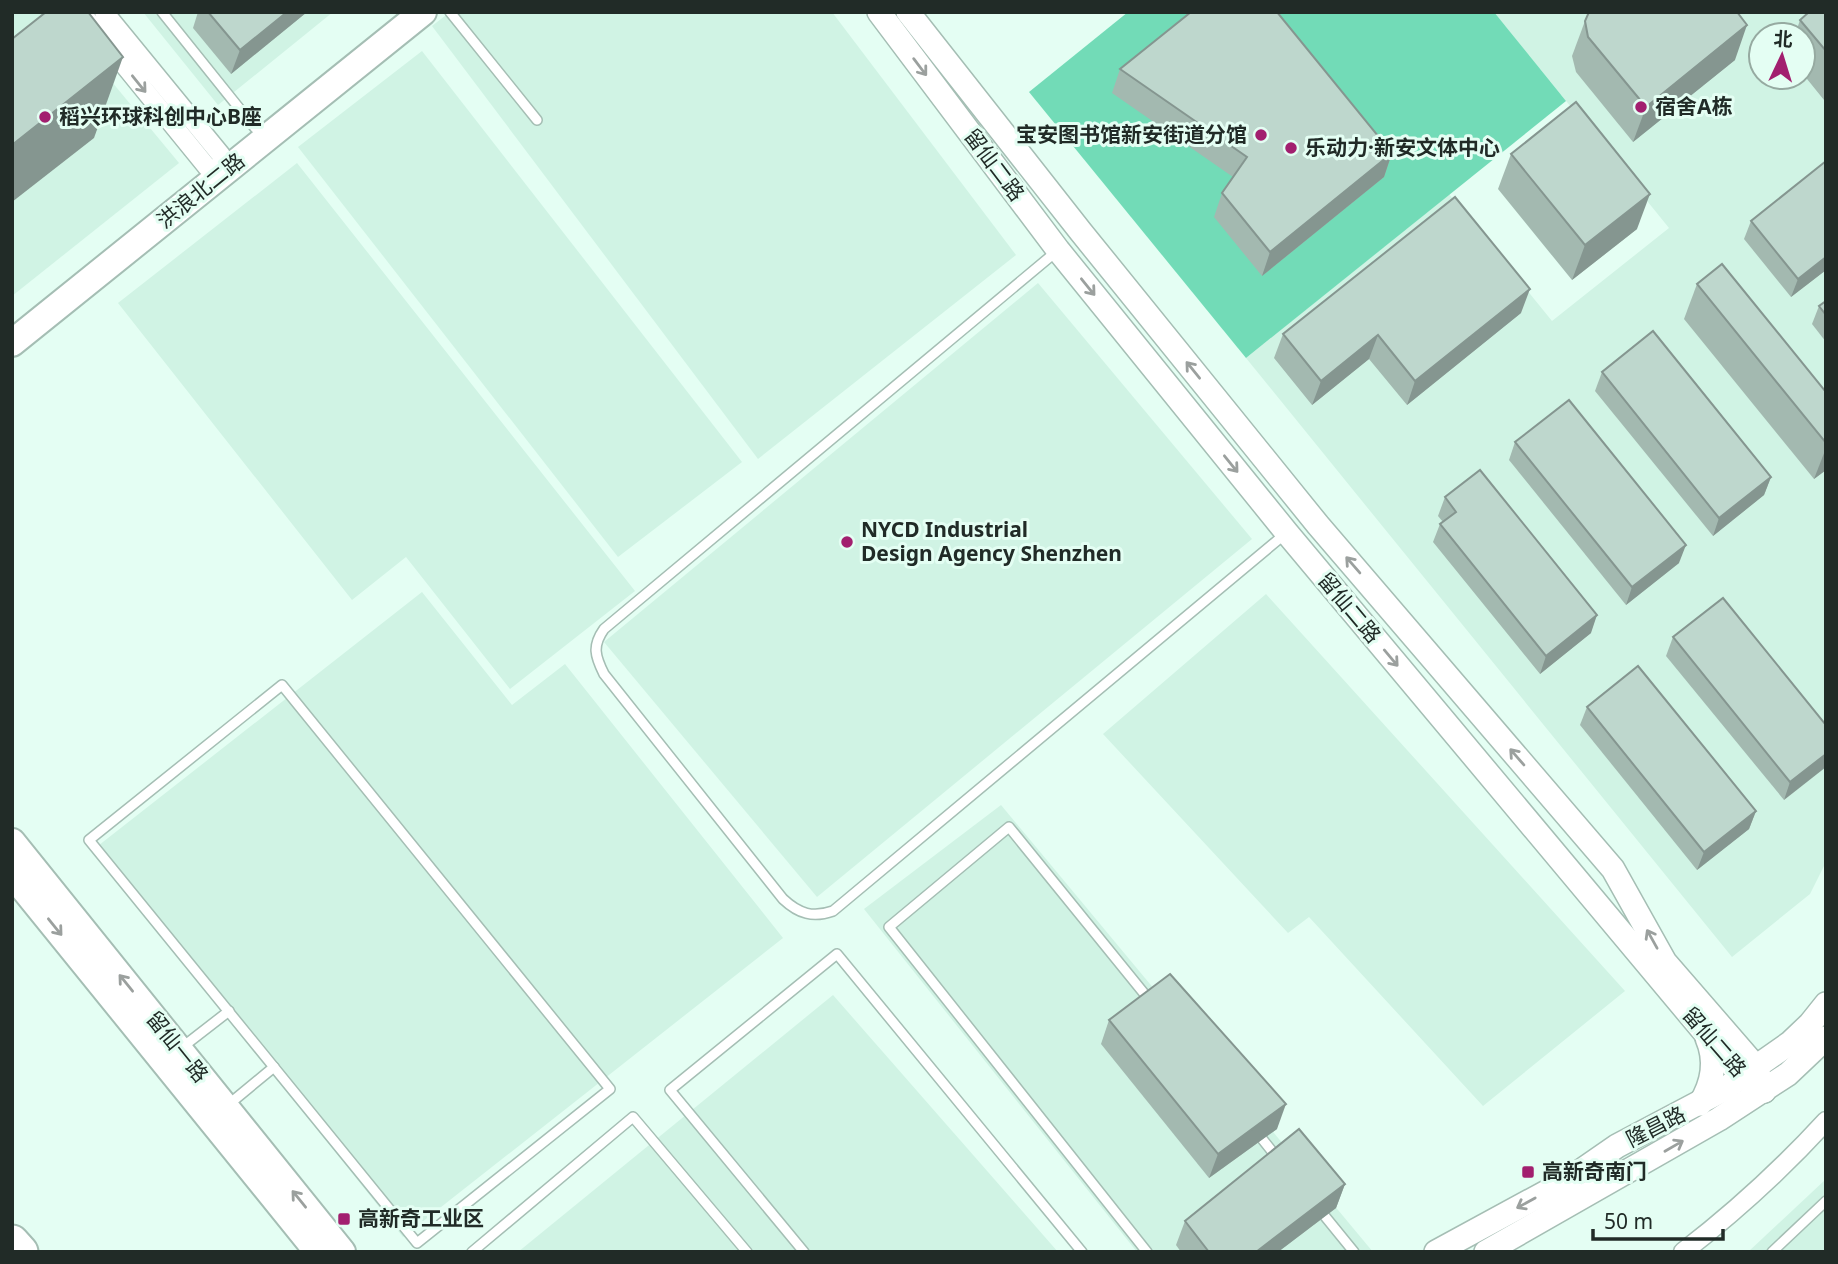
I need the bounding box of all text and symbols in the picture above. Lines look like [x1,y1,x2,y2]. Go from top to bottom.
north arrow [1747,21,1817,91]
text: 北 [1773,25,1794,53]
one-way arrow [913,57,927,76]
one-way arrow [131,75,147,93]
place label: 宿舍A栋 [1655,92,1733,120]
marker: 宿舍A栋 [1633,99,1649,115]
place label: 稻兴环球科创中心B座 [59,102,262,130]
marker: 稻兴环球科创中心B座 [37,109,53,125]
place label: 宝安图书馆新安街道分馆 [1016,120,1247,148]
street label: 留仙二路 [958,122,1031,206]
marker: 宝安图书馆新安街道分馆 [1253,127,1269,143]
place label: 乐动力·新安文体中心 [1305,133,1500,161]
marker: 乐动力·新安文体中心 [1283,140,1299,156]
street label: 洪浪北二路 [151,146,250,234]
one-way arrow [1080,277,1096,295]
one-way arrow [1185,362,1201,380]
one-way arrow [1223,454,1238,472]
place label: NYCD Industrial Design Agency Shenzhen [861,515,1122,567]
marker: NYCD Industrial Design Agency Shenzhen [839,534,855,550]
one-way arrow [1345,557,1361,575]
street label: 留仙二路 [1312,566,1387,649]
one-way arrow [1383,648,1399,666]
one-way arrow [1509,748,1525,766]
one-way arrow [47,918,63,936]
one-way arrow [1645,929,1659,949]
one-way arrow [118,975,134,993]
street label: 留仙二路 [1677,1000,1753,1082]
street label: 留仙一路 [140,1005,215,1088]
street label: 隆昌路 [1621,1099,1690,1153]
one-way arrow [1663,1139,1683,1153]
place label: 高新奇南门 [1542,1157,1647,1185]
marker: 高新奇南门 [1520,1164,1536,1180]
one-way arrow [292,1190,307,1208]
one-way arrow [1516,1196,1537,1210]
scale bar [1593,1198,1722,1242]
place label: 高新奇工业区 [358,1204,484,1232]
text: 50 m [1604,1207,1653,1235]
marker: 高新奇工业区 [336,1211,352,1227]

